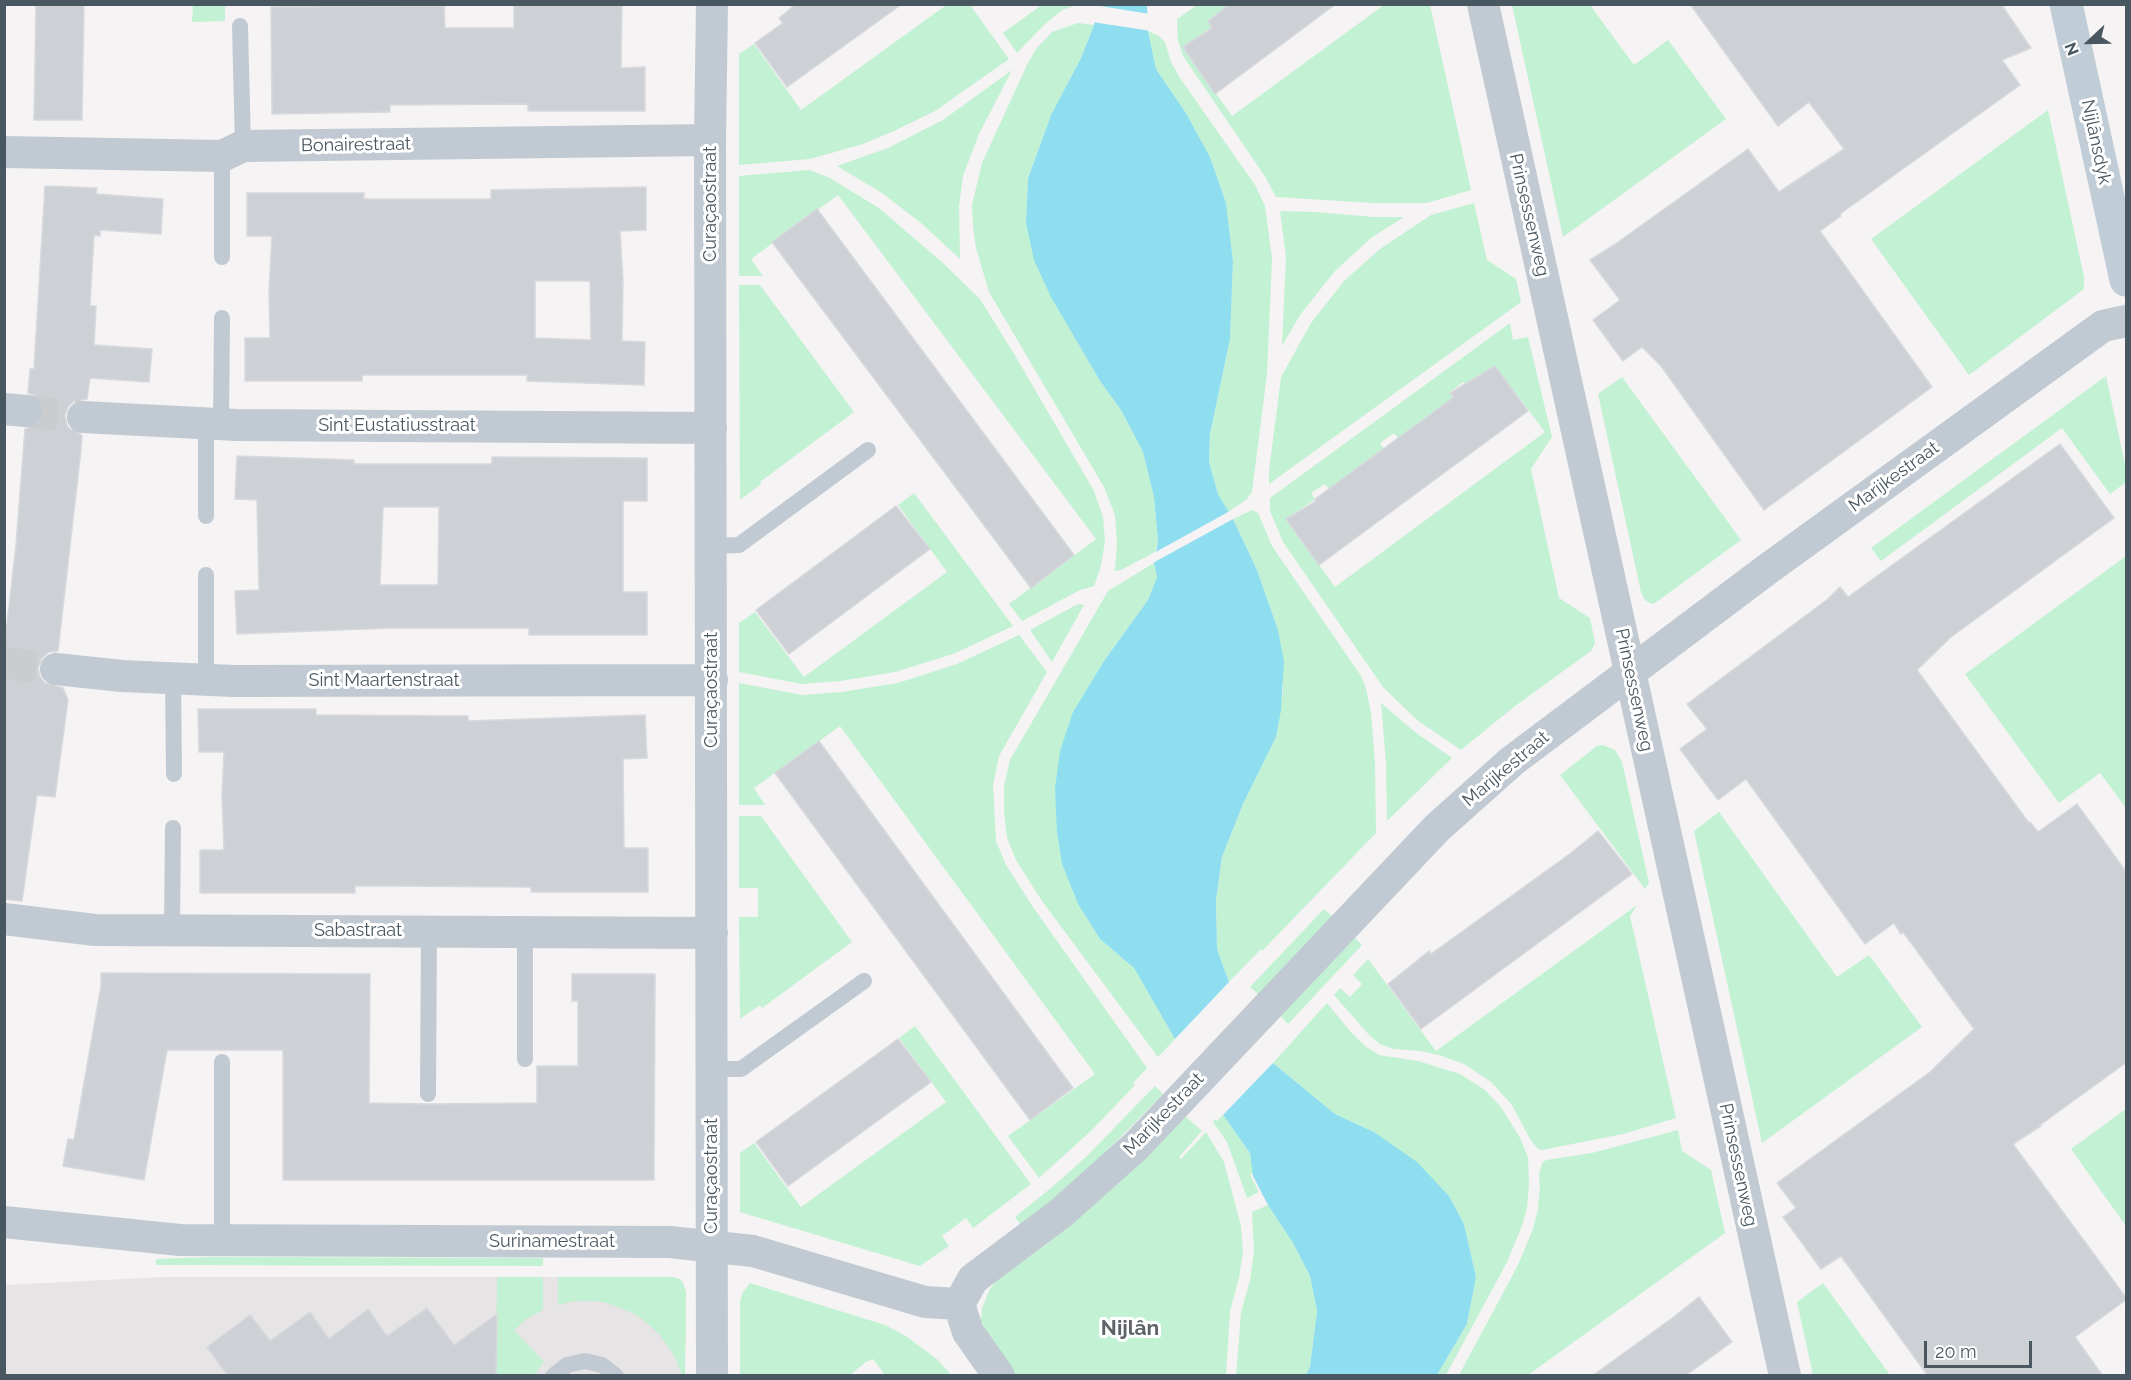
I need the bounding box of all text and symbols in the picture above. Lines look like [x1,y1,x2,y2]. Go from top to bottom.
north arrow [2059,12,2119,72]
text: N [2061,40,2083,58]
street label: Nijlânsdyk [2076,98,2116,186]
street label: Bonairestraat [301,133,411,157]
street label: Curaçaostraat [700,146,722,262]
street label: Prinsessenweg [1504,151,1554,279]
street label: Sint Eustatiusstraat [318,415,476,437]
street label: Marijkestraat [1845,437,1943,517]
street label: Prinsessenweg [1610,626,1658,754]
street label: Curaçaostraat [701,632,723,748]
street label: Sint Maartenstraat [308,670,460,692]
street label: Marijkestraat [1458,727,1554,811]
street label: Sabastraat [314,920,402,942]
street label: Marijkestraat [1119,1068,1209,1160]
street label: Prinsessenweg [1714,1101,1762,1229]
street label: Curaçaostraat [701,1118,723,1234]
street label: Surinamestraat [489,1231,615,1253]
district label: Nijlân [1101,1316,1159,1342]
scale bar [1927,1329,2035,1367]
text: 20 m [1935,1341,1977,1362]

